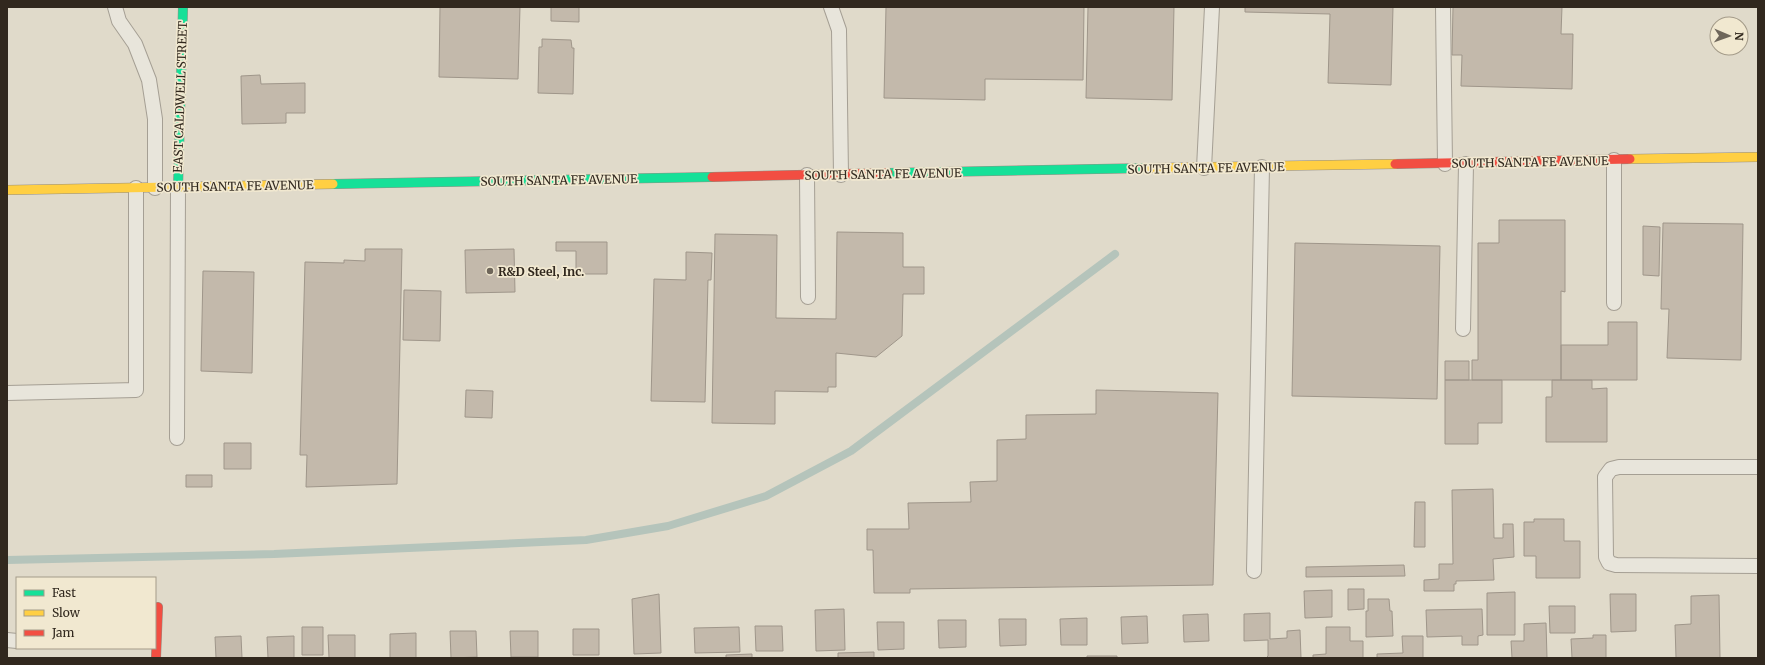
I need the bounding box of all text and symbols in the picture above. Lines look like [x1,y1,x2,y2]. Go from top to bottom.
north arrow [1709,16,1749,56]
street label: EAST CALDWELL STREET [170,20,190,173]
text: N [1732,32,1746,41]
street label: SOUTH SANTA FE AVENUE [1451,153,1609,171]
street label: SOUTH SANTA FE AVENUE [1127,159,1285,177]
street label: SOUTH SANTA FE AVENUE [804,165,962,183]
street label: SOUTH SANTA FE AVENUE [480,171,638,189]
street label: SOUTH SANTA FE AVENUE [156,177,314,195]
place label: R&D Steel, Inc. [498,264,584,279]
marker: R&D Steel, Inc. [485,266,495,276]
legend [16,577,156,649]
text: Fast [52,585,76,600]
text: Slow [52,605,81,620]
text: Jam [51,625,75,640]

